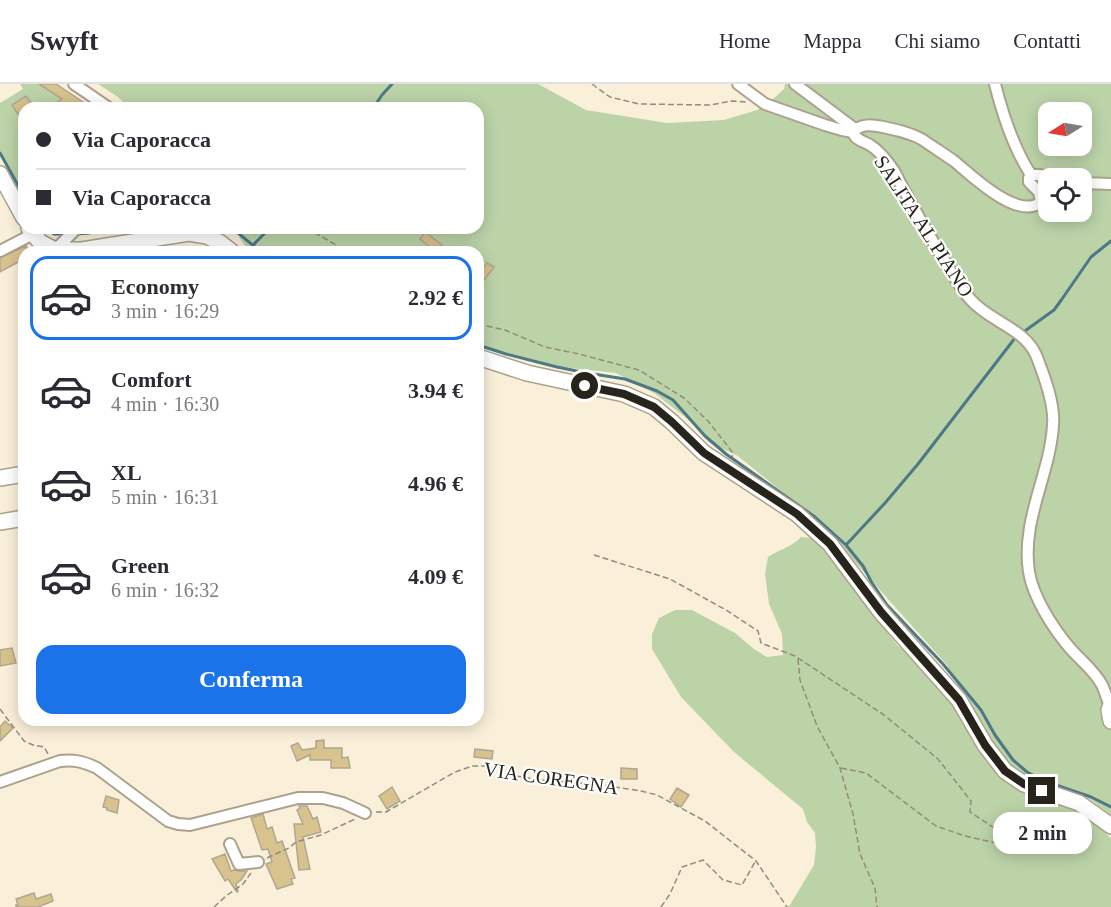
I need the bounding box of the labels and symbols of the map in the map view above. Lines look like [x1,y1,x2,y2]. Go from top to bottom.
north arrow [1038,102,1092,156]
street label: SALITA AL PIANO [870,151,978,301]
route start [571,372,598,399]
street label: VIA COREGNA [482,758,620,798]
route end [1028,777,1055,804]
callout: 2 min [992,812,1092,854]

